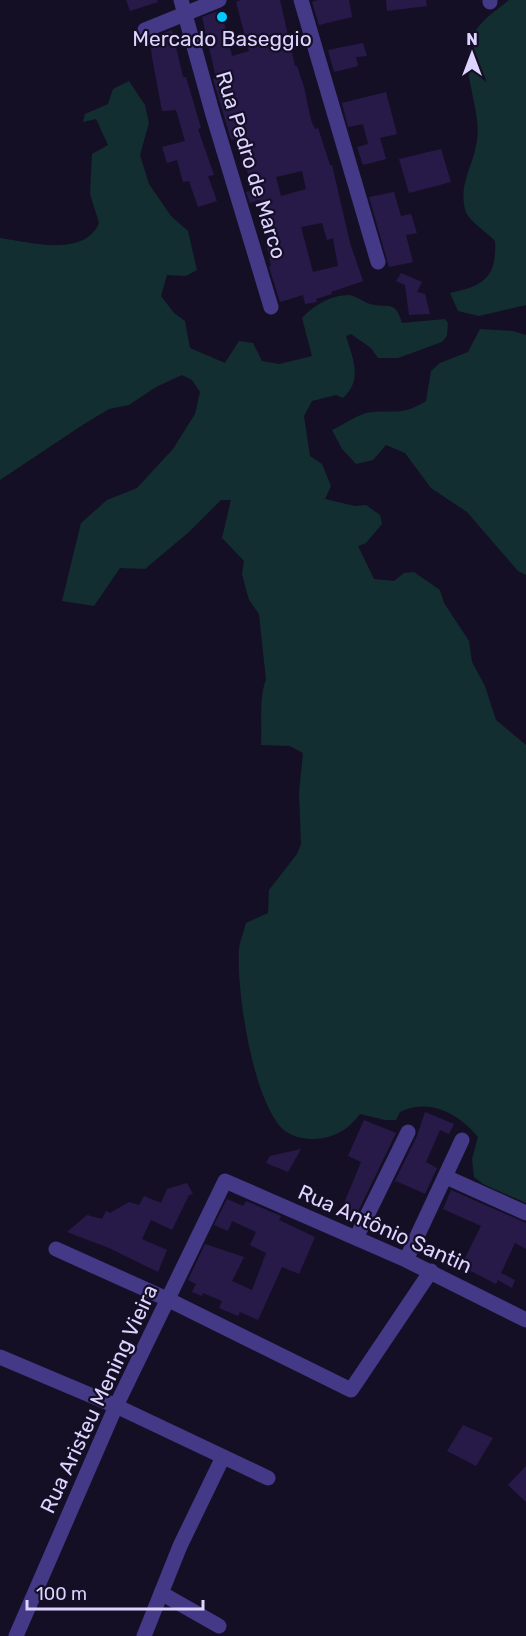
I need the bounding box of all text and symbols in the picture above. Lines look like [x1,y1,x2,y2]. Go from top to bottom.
marker: Mercado Baseggio [215,10,229,24]
north arrow [442,24,502,84]
place label: Mercado Baseggio [132,26,312,51]
text: N [466,30,478,49]
street label: Rua Pedro de Marco [211,68,292,262]
street label: Rua Antônio Santin [294,1179,476,1278]
street label: Rua Aristeu Mening Vieira [35,1281,163,1517]
scale bar [27,1573,202,1611]
text: 100 m [36,1583,87,1605]

